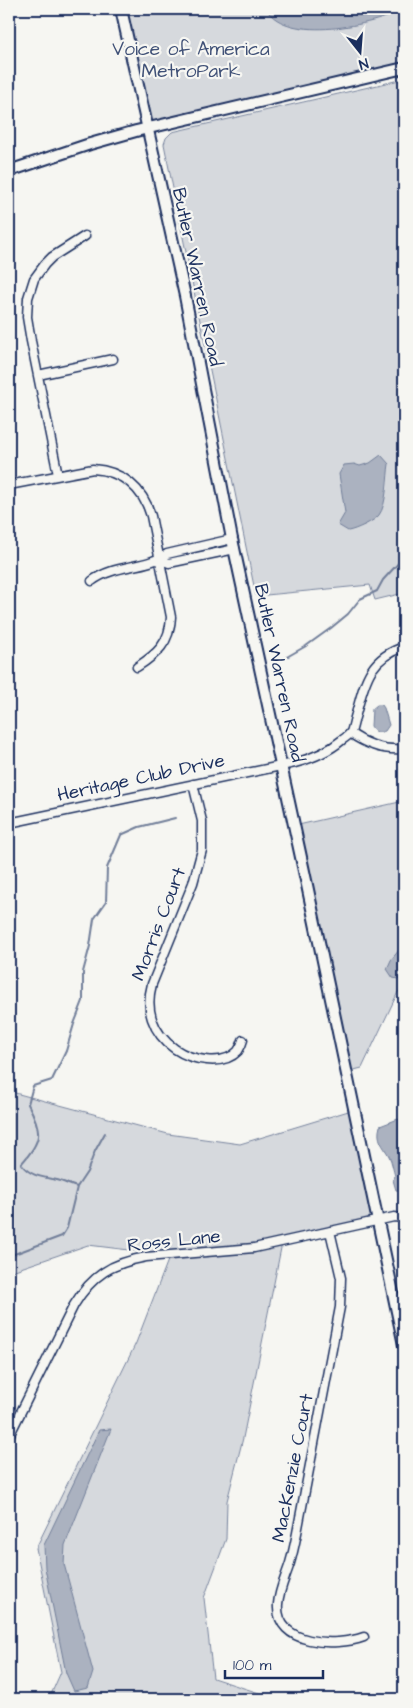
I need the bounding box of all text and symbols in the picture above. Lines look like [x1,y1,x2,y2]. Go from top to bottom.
north arrow [336,28,386,78]
park label: Voice of America MetroPark [112,36,270,85]
text: N [356,53,371,74]
street label: Butler Warren Road [165,185,229,369]
street label: Butler Warren Road [247,581,311,765]
street label: Heritage Club Drive [55,747,227,810]
street label: Morris Court [125,863,193,985]
street label: Ross Lane [126,1223,222,1259]
street label: MacKenzie Court [265,1391,321,1545]
scale bar [225,1648,323,1680]
text: 100 m [233,1655,272,1676]

